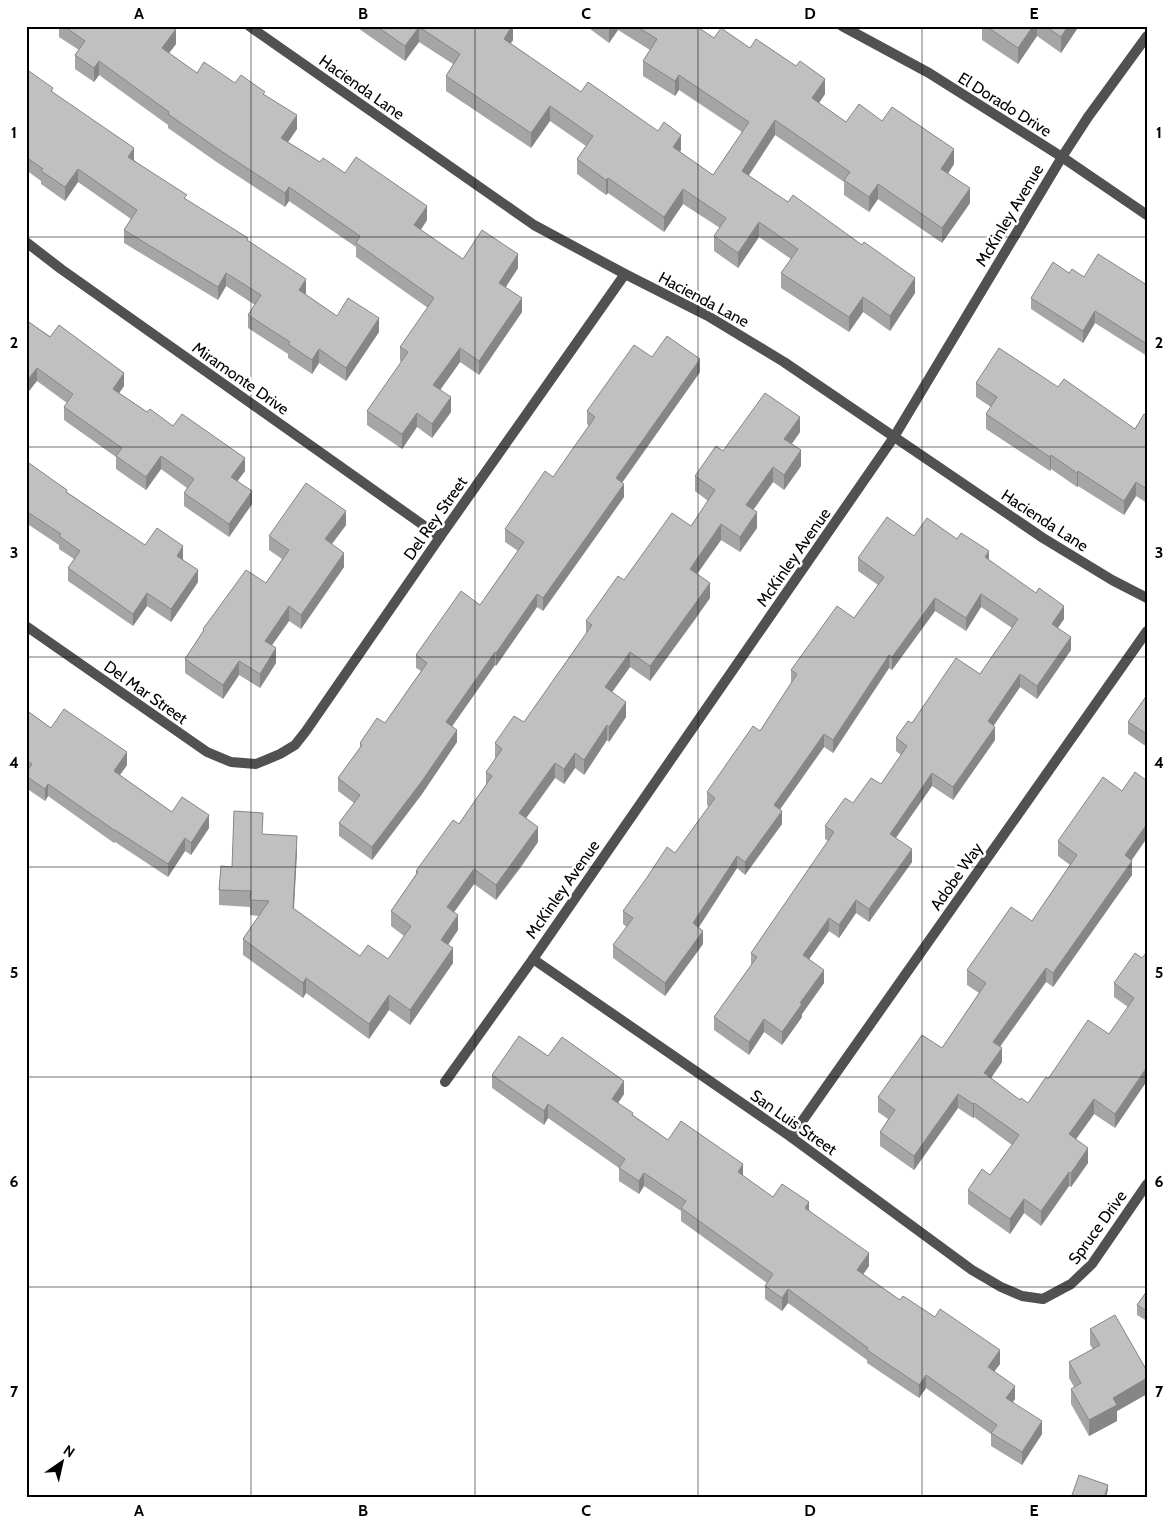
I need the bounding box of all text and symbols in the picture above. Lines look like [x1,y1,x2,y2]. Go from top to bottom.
text: A [134,4,144,23]
text: B [358,4,368,23]
text: C [581,4,591,23]
text: D [804,4,816,23]
text: E [1029,4,1039,23]
street label: Hacienda Lane [315,51,408,124]
street label: El Dorado Drive [955,68,1055,141]
text: 1 [11,123,17,142]
text: 1 [1156,123,1162,142]
street label: McKinley Avenue [971,161,1047,270]
street label: Hacienda Lane [655,268,752,331]
text: 2 [10,333,18,352]
text: 2 [1155,333,1163,352]
street label: Miramonte Drive [189,338,293,419]
street label: Del Rey Street [400,472,471,564]
street label: Hacienda Lane [998,485,1092,556]
street label: McKinley Avenue [752,504,834,610]
text: 3 [10,543,18,562]
text: 3 [1155,543,1163,562]
street label: Del Mar Street [100,657,192,728]
text: 4 [9,753,19,772]
text: 4 [1154,753,1164,772]
street label: McKinley Avenue [521,836,603,942]
street label: Adobe Way [926,839,987,914]
text: 5 [10,963,18,982]
text: 5 [1155,963,1163,982]
street label: San Luis Street [747,1086,841,1159]
text: 6 [10,1172,19,1191]
text: 6 [1155,1172,1164,1191]
street label: Spruce Drive [1064,1187,1130,1268]
text: 7 [10,1382,19,1401]
text: 7 [1155,1382,1164,1401]
north arrow [38,1436,88,1486]
text: N [60,1441,78,1461]
text: A [134,1501,144,1520]
text: B [358,1501,368,1520]
text: C [581,1501,591,1520]
text: D [804,1501,816,1520]
text: E [1029,1501,1039,1520]

